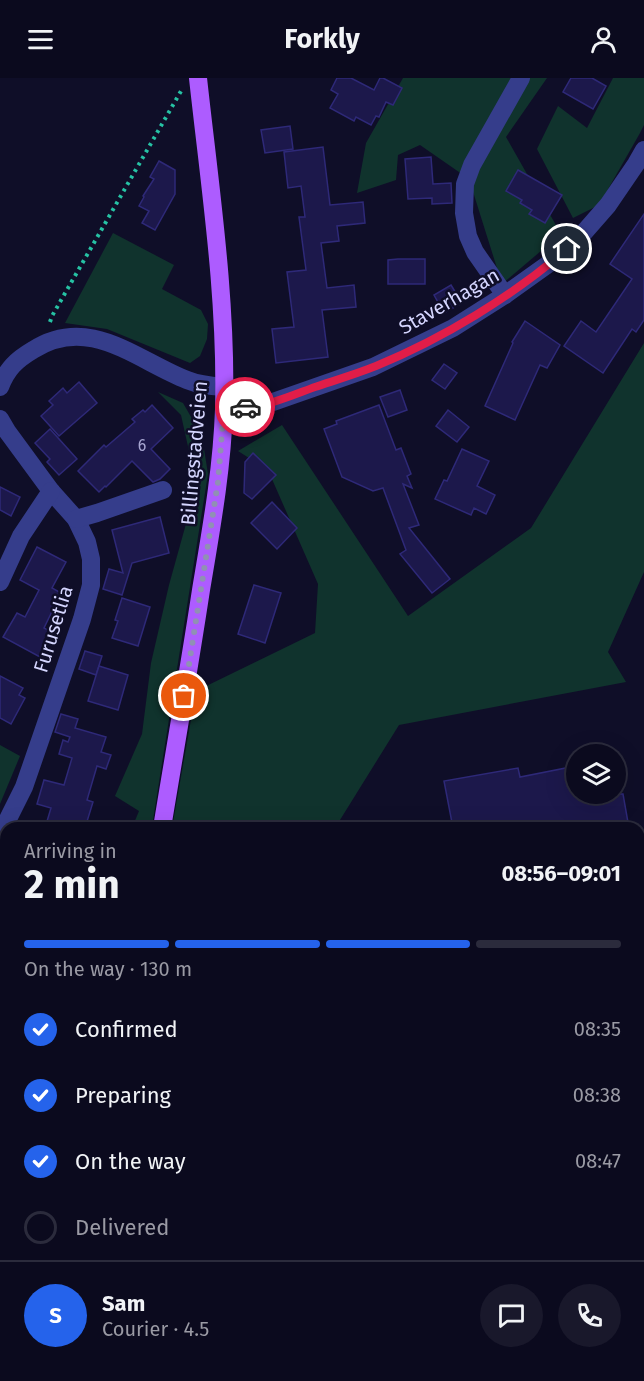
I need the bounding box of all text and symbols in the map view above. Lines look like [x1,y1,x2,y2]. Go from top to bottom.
icon: menu [24,23,57,56]
text: Forkly [284,23,360,55]
icon: person [587,23,620,56]
pin [541,223,592,274]
icon: home [550,232,583,265]
street label: Staverhagan [395,263,503,339]
courier [215,377,275,437]
street label: Billingstadveien [176,380,212,526]
icon: car [229,391,262,424]
house number: 6 [138,436,146,455]
street label: Furusetlia [28,583,78,675]
pin [158,670,209,721]
icon: bag [167,679,200,712]
map controls [566,744,626,804]
button: layers [566,744,626,804]
text: Arriving in [24,839,117,863]
text: 08:56–09:01 [501,860,621,887]
text: 2 min [24,862,120,908]
text: On the way · 130 m [24,957,192,981]
icon: check [24,1013,57,1046]
text: Confirmed [75,1016,178,1043]
text: 08:35 [574,1017,621,1041]
icon: check [24,1079,57,1112]
text: Preparing [75,1082,171,1109]
text: 08:38 [573,1083,621,1107]
icon: check [24,1145,57,1178]
text: On the way [75,1148,186,1175]
text: 08:47 [575,1149,621,1173]
text: Delivered [75,1214,170,1241]
button: chat [480,1284,543,1347]
button: phone [558,1284,621,1347]
text: Sam [102,1290,145,1317]
text: S [49,1302,62,1329]
text: Courier · 4.5 [102,1317,209,1341]

